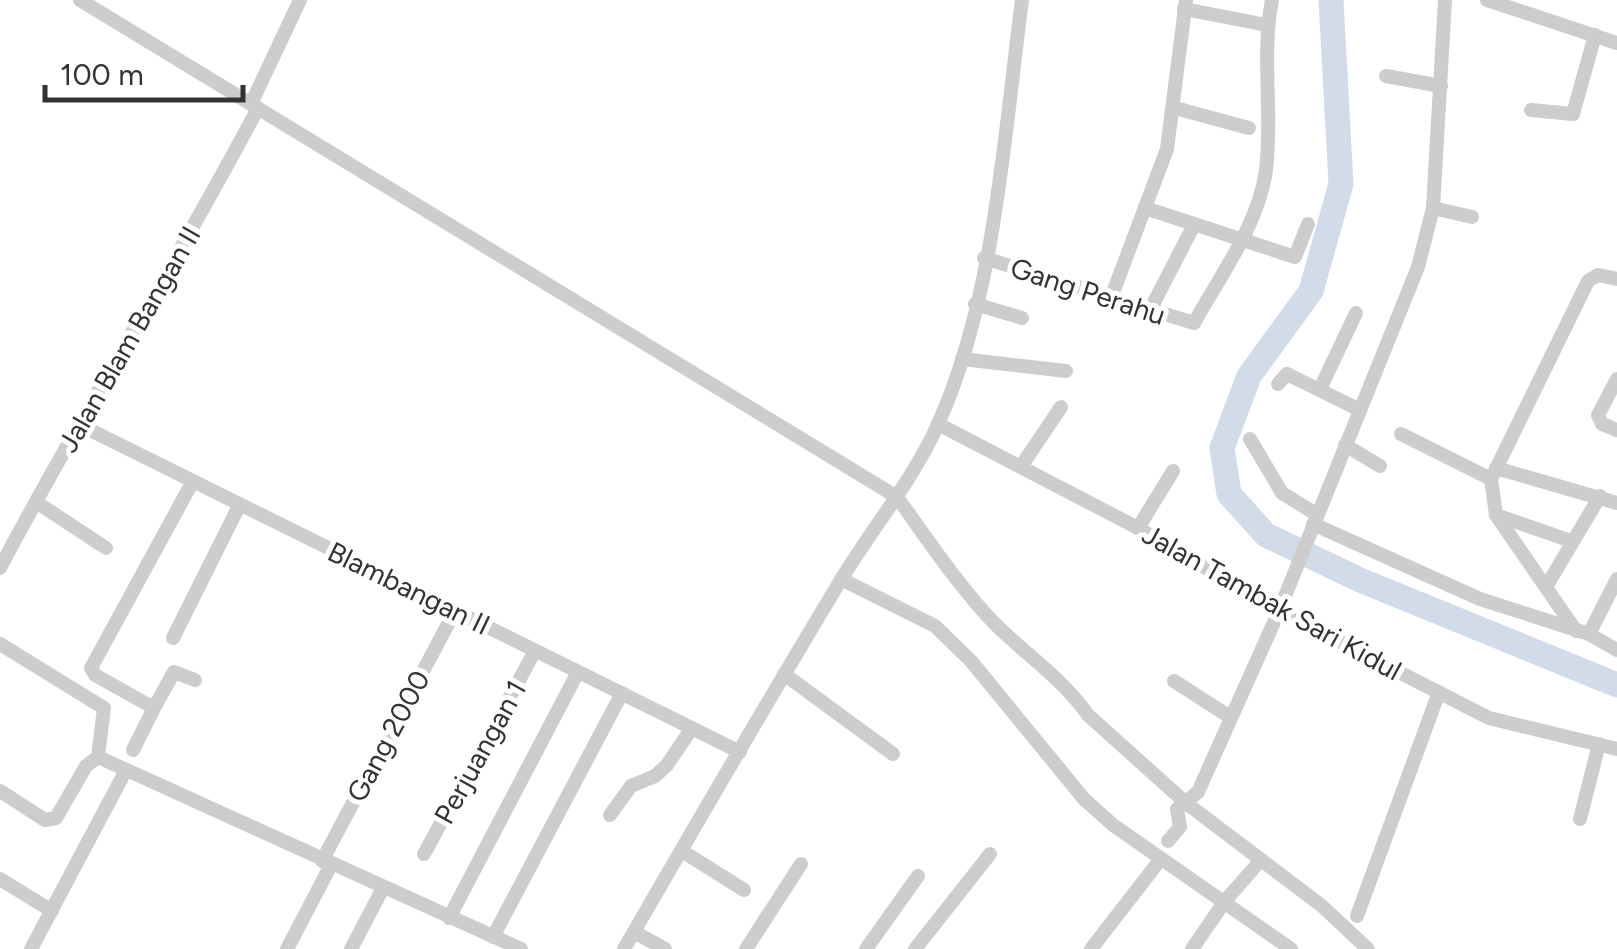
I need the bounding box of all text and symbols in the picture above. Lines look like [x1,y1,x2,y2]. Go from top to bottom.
scale bar [45,40,242,102]
text: 100 m [60,56,144,93]
street label: Jalan Blam Bangan II [50,220,208,458]
street label: Gang Perahu [1006,250,1170,332]
street label: Jalan Tambak Sari Kidul [1137,517,1407,687]
street label: Blambangan II [322,534,496,642]
street label: Gang 2000 [339,664,437,808]
street label: Perjuangan 1 [427,674,533,830]

